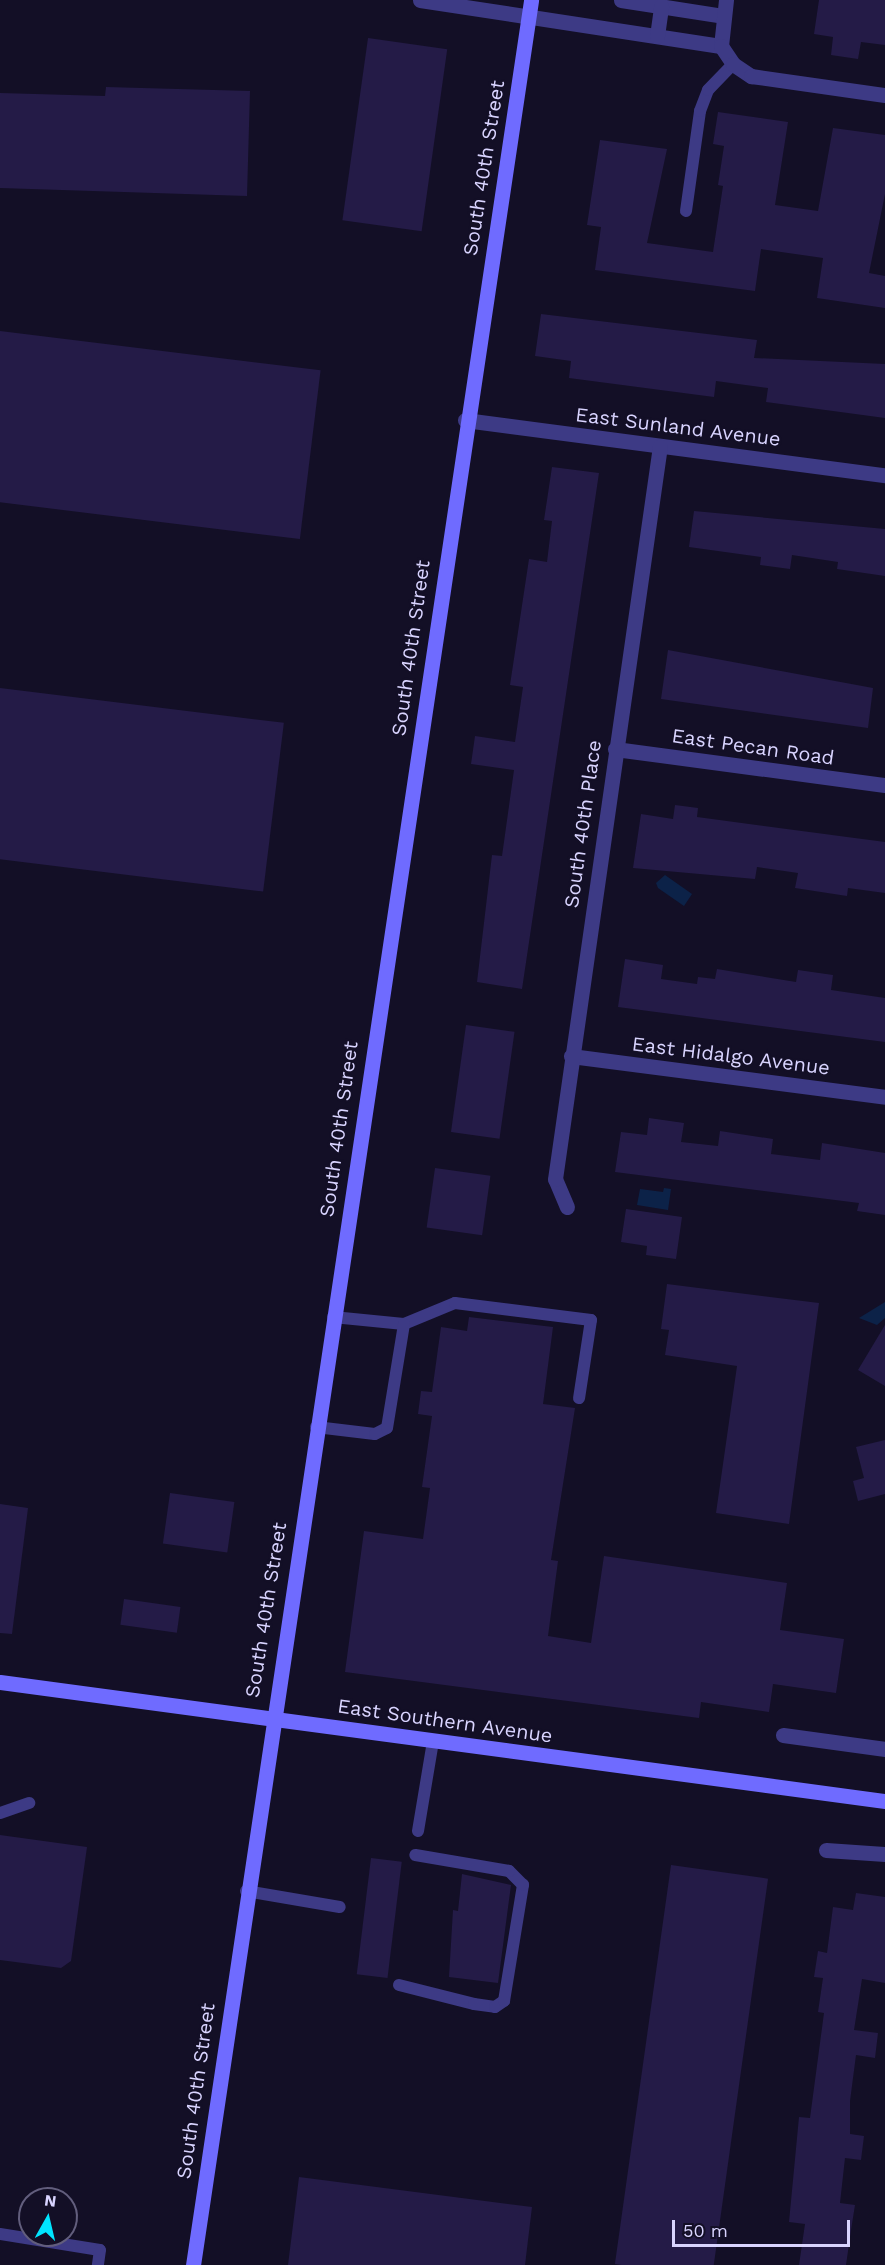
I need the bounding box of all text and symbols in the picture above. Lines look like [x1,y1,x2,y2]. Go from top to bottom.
street label: South 40th Street [458,79,510,257]
street label: East Sunland Avenue [574,402,782,452]
street label: South 40th Street [387,559,435,737]
street label: East Pecan Road [670,724,836,770]
street label: South 40th Place [559,738,607,910]
street label: East Hidalgo Avenue [630,1032,832,1080]
street label: South 40th Street [315,1040,363,1218]
street label: South 40th Street [240,1521,292,1699]
street label: East Southern Avenue [336,1694,554,1748]
street label: South 40th Street [172,2002,220,2180]
north arrow [18,2187,78,2247]
text: N [43,2190,57,2211]
scale bar [675,2208,854,2246]
text: 50 m [683,2220,728,2241]

